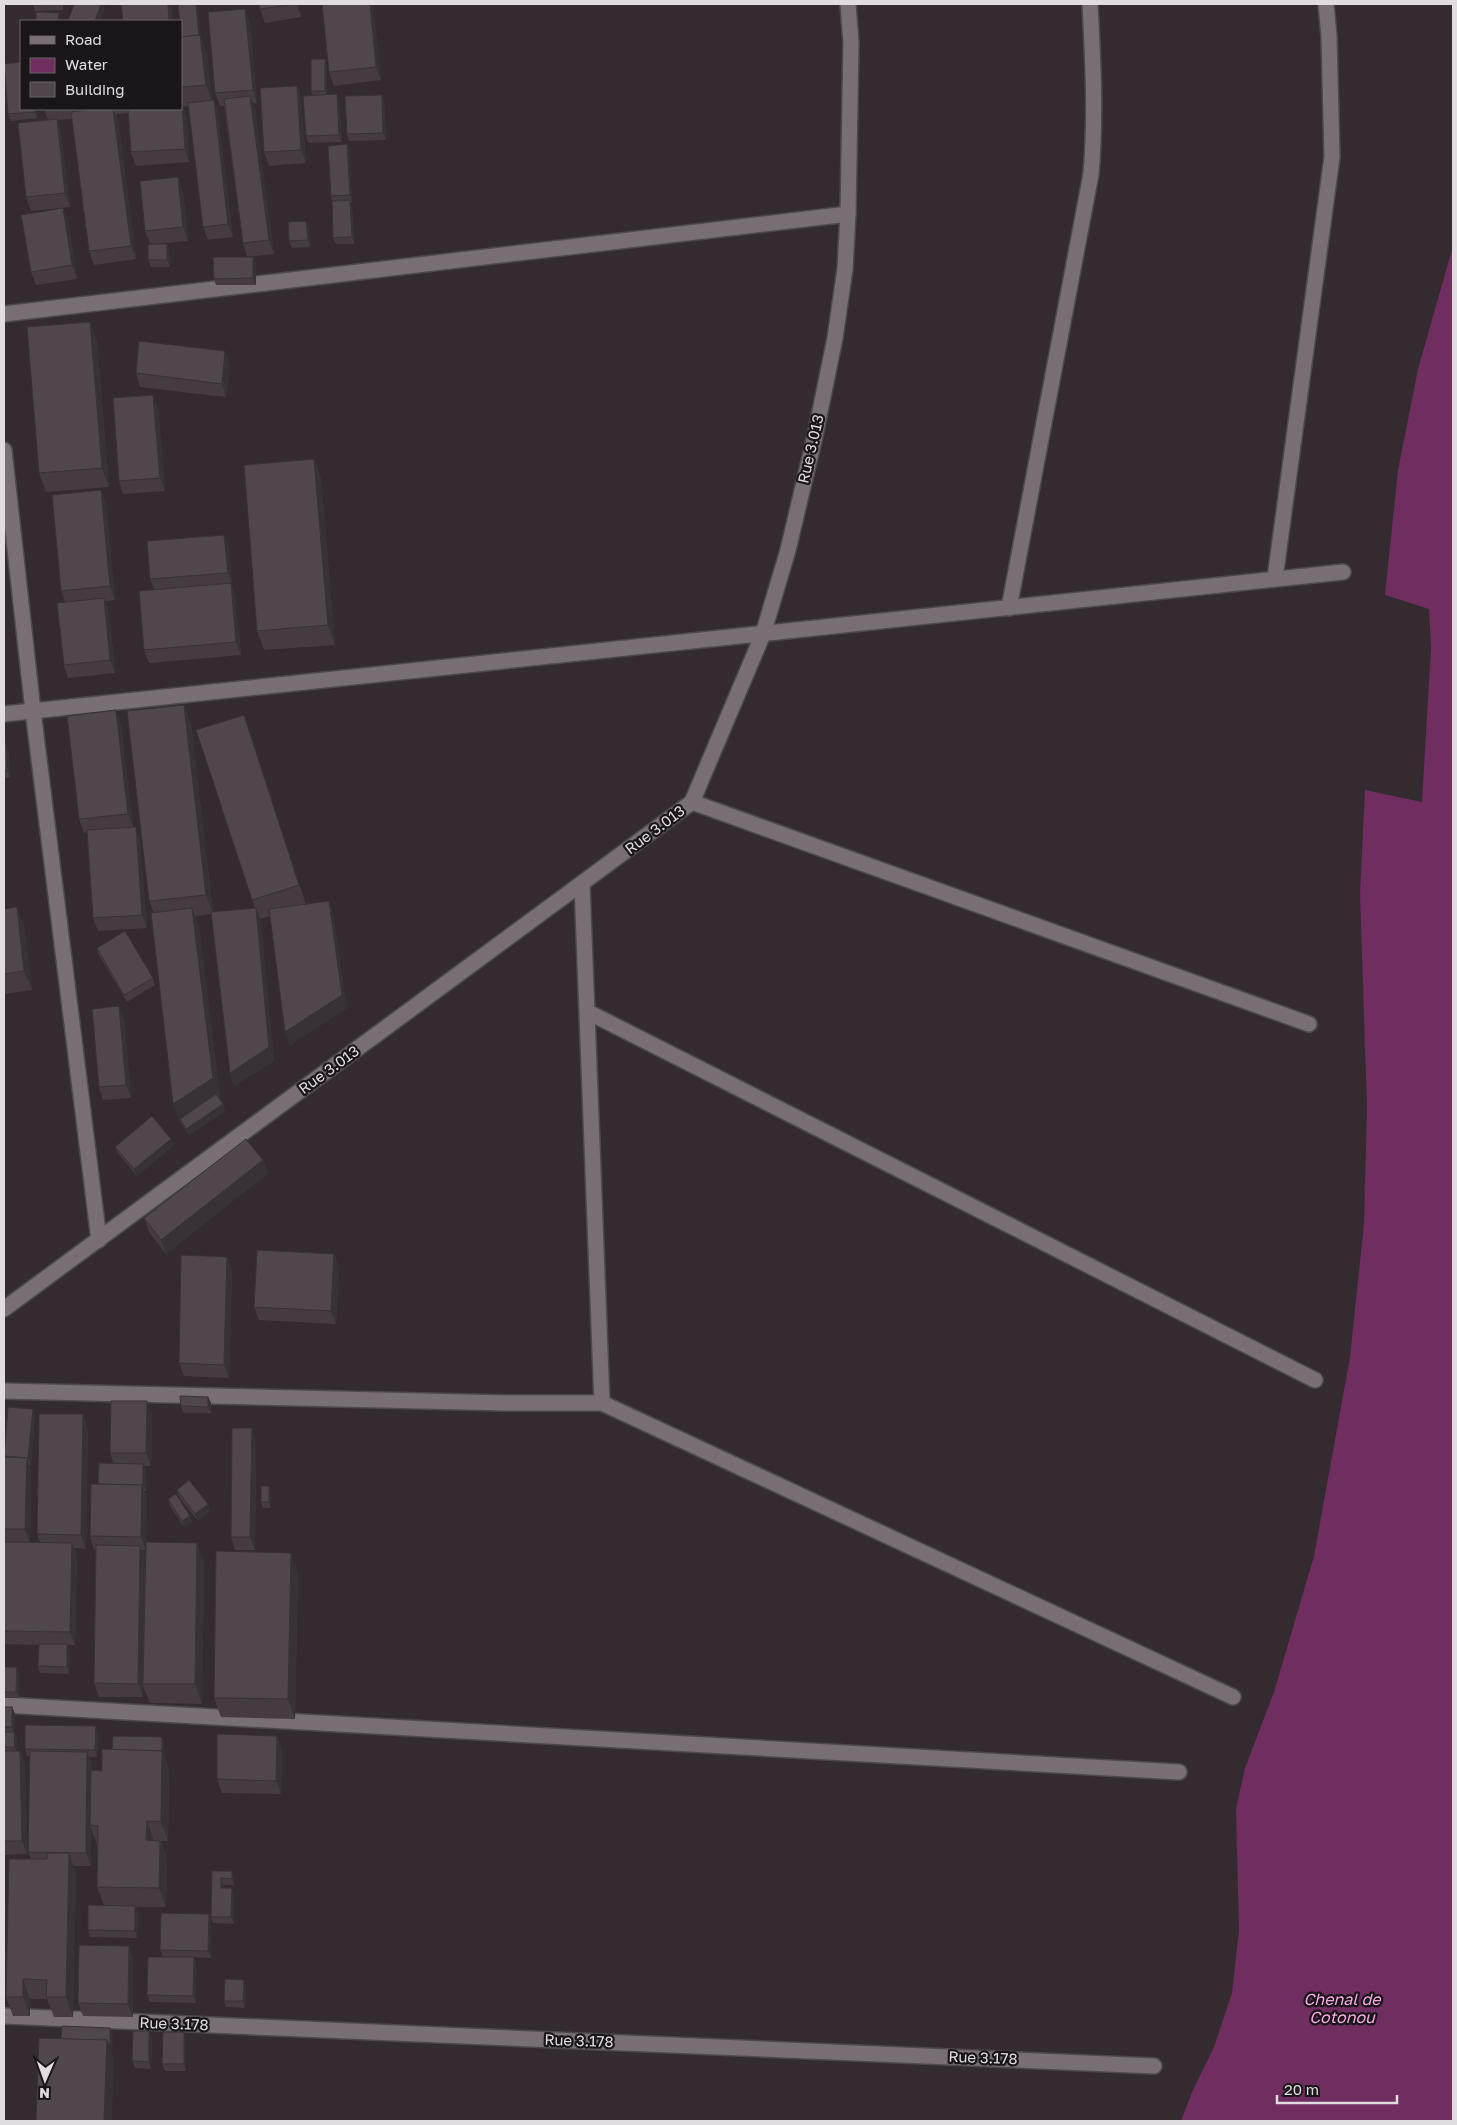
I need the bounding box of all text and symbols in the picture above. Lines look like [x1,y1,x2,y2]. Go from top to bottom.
legend [20,20,182,110]
text: Road [65,30,102,48]
text: Water [65,55,108,73]
text: Building [65,80,125,98]
street label: Rue 3.013 [793,413,827,485]
street label: Rue 3.013 [621,801,688,857]
street label: Rue 3.013 [295,1041,362,1097]
water label: Chenal de Cotonou [1303,1989,1382,2027]
street label: Rue 3.178 [139,2013,209,2033]
street label: Rue 3.178 [544,2030,614,2050]
street label: Rue 3.178 [948,2047,1018,2067]
north arrow [20,2055,70,2105]
scale bar [1277,2072,1397,2104]
text: 20 m [1284,2080,1319,2098]
text: N [39,2085,50,2102]

